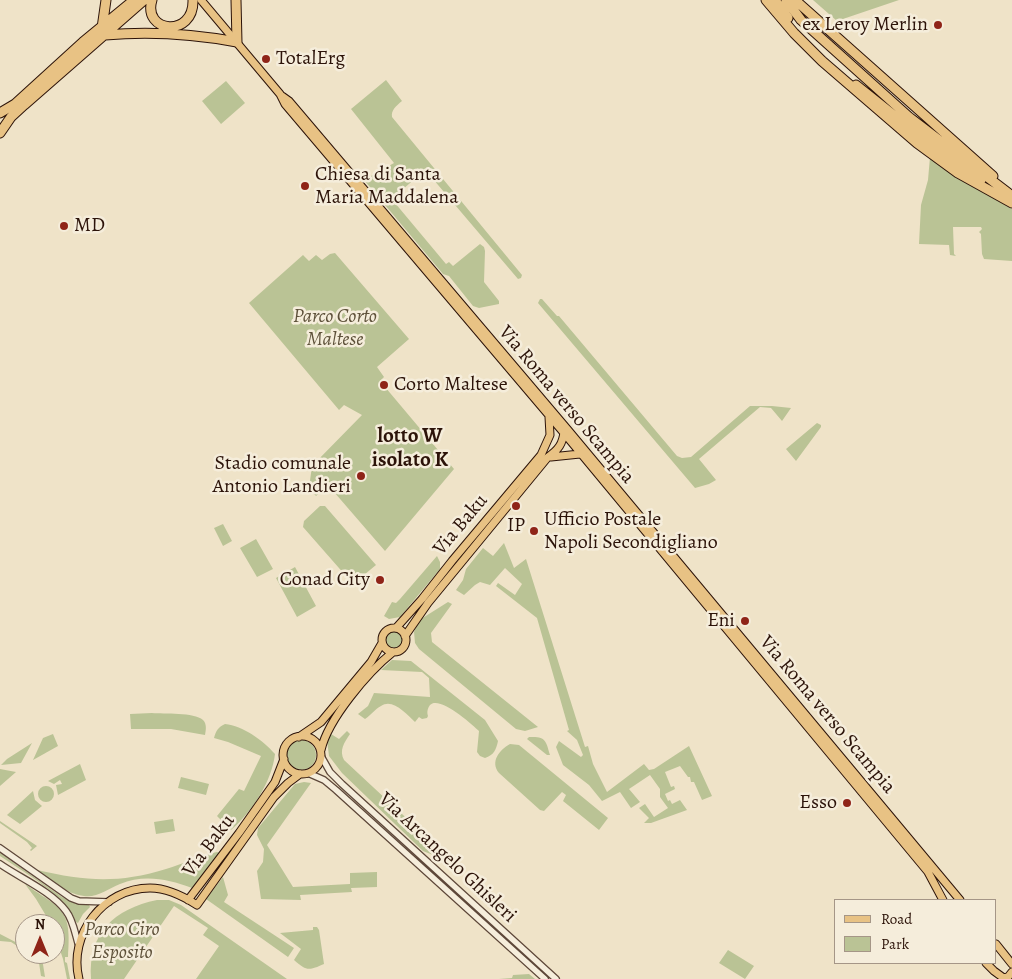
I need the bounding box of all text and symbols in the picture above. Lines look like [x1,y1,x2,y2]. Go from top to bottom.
place label: ex Leroy Merlin [802,13,928,37]
marker: ex Leroy Merlin [932,19,944,31]
place label: TotalErg [276,47,345,71]
marker: TotalErg [260,53,272,65]
place label: Chiesa di Santa Maria Maddalena [315,163,459,210]
marker: Chiesa di Santa Maria Maddalena [299,180,311,192]
place label: MD [74,214,105,238]
marker: MD [58,220,70,232]
park label: Parco Corto Maltese [293,305,377,352]
street label: Via Roma verso Scampia [493,321,639,489]
place label: Corto Maltese [394,373,508,397]
marker: Corto Maltese [378,379,390,391]
district label: lotto W isolato K [372,424,448,474]
place label: Stadio comunale Antonio Landieri [213,452,351,499]
marker: Stadio comunale Antonio Landieri [355,470,367,482]
street label: Via Baku [429,490,493,560]
marker: IP [510,500,522,512]
place label: Ufficio Postale Napoli Secondigliano [544,508,718,555]
place label: IP [507,514,525,538]
marker: Ufficio Postale Napoli Secondigliano [528,525,540,537]
place label: Conad City [280,568,370,592]
marker: Conad City [374,574,386,586]
place label: Eni [707,609,735,633]
marker: Eni [739,615,751,627]
street label: Via Roma verso Scampia [754,631,900,799]
street label: Via Arcangelo Ghisleri [373,788,521,928]
place label: Esso [799,791,837,815]
marker: Esso [841,797,853,809]
street label: Via Baku [178,810,240,882]
legend [834,899,997,964]
text: Road [881,909,912,929]
north arrow [15,914,65,964]
text: N [35,915,45,934]
park label: Parco Ciro Esposito [84,918,160,965]
text: Park [881,934,909,954]

